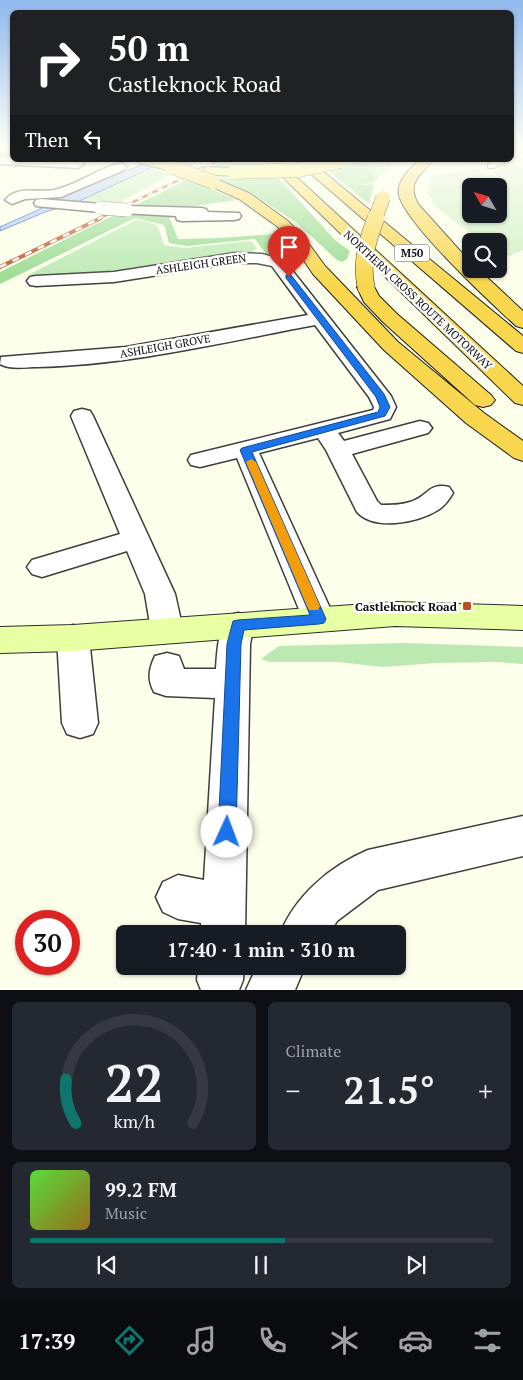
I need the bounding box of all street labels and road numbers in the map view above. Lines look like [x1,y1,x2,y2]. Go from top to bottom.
street label: NORTHERN CROSS ROUTE MOTORWAY [341,228,496,373]
road number: M50 [394,244,430,262]
street label: ASHLEIGH GREEN [155,251,247,277]
street label: ASHLEIGH GROVE [119,331,211,361]

